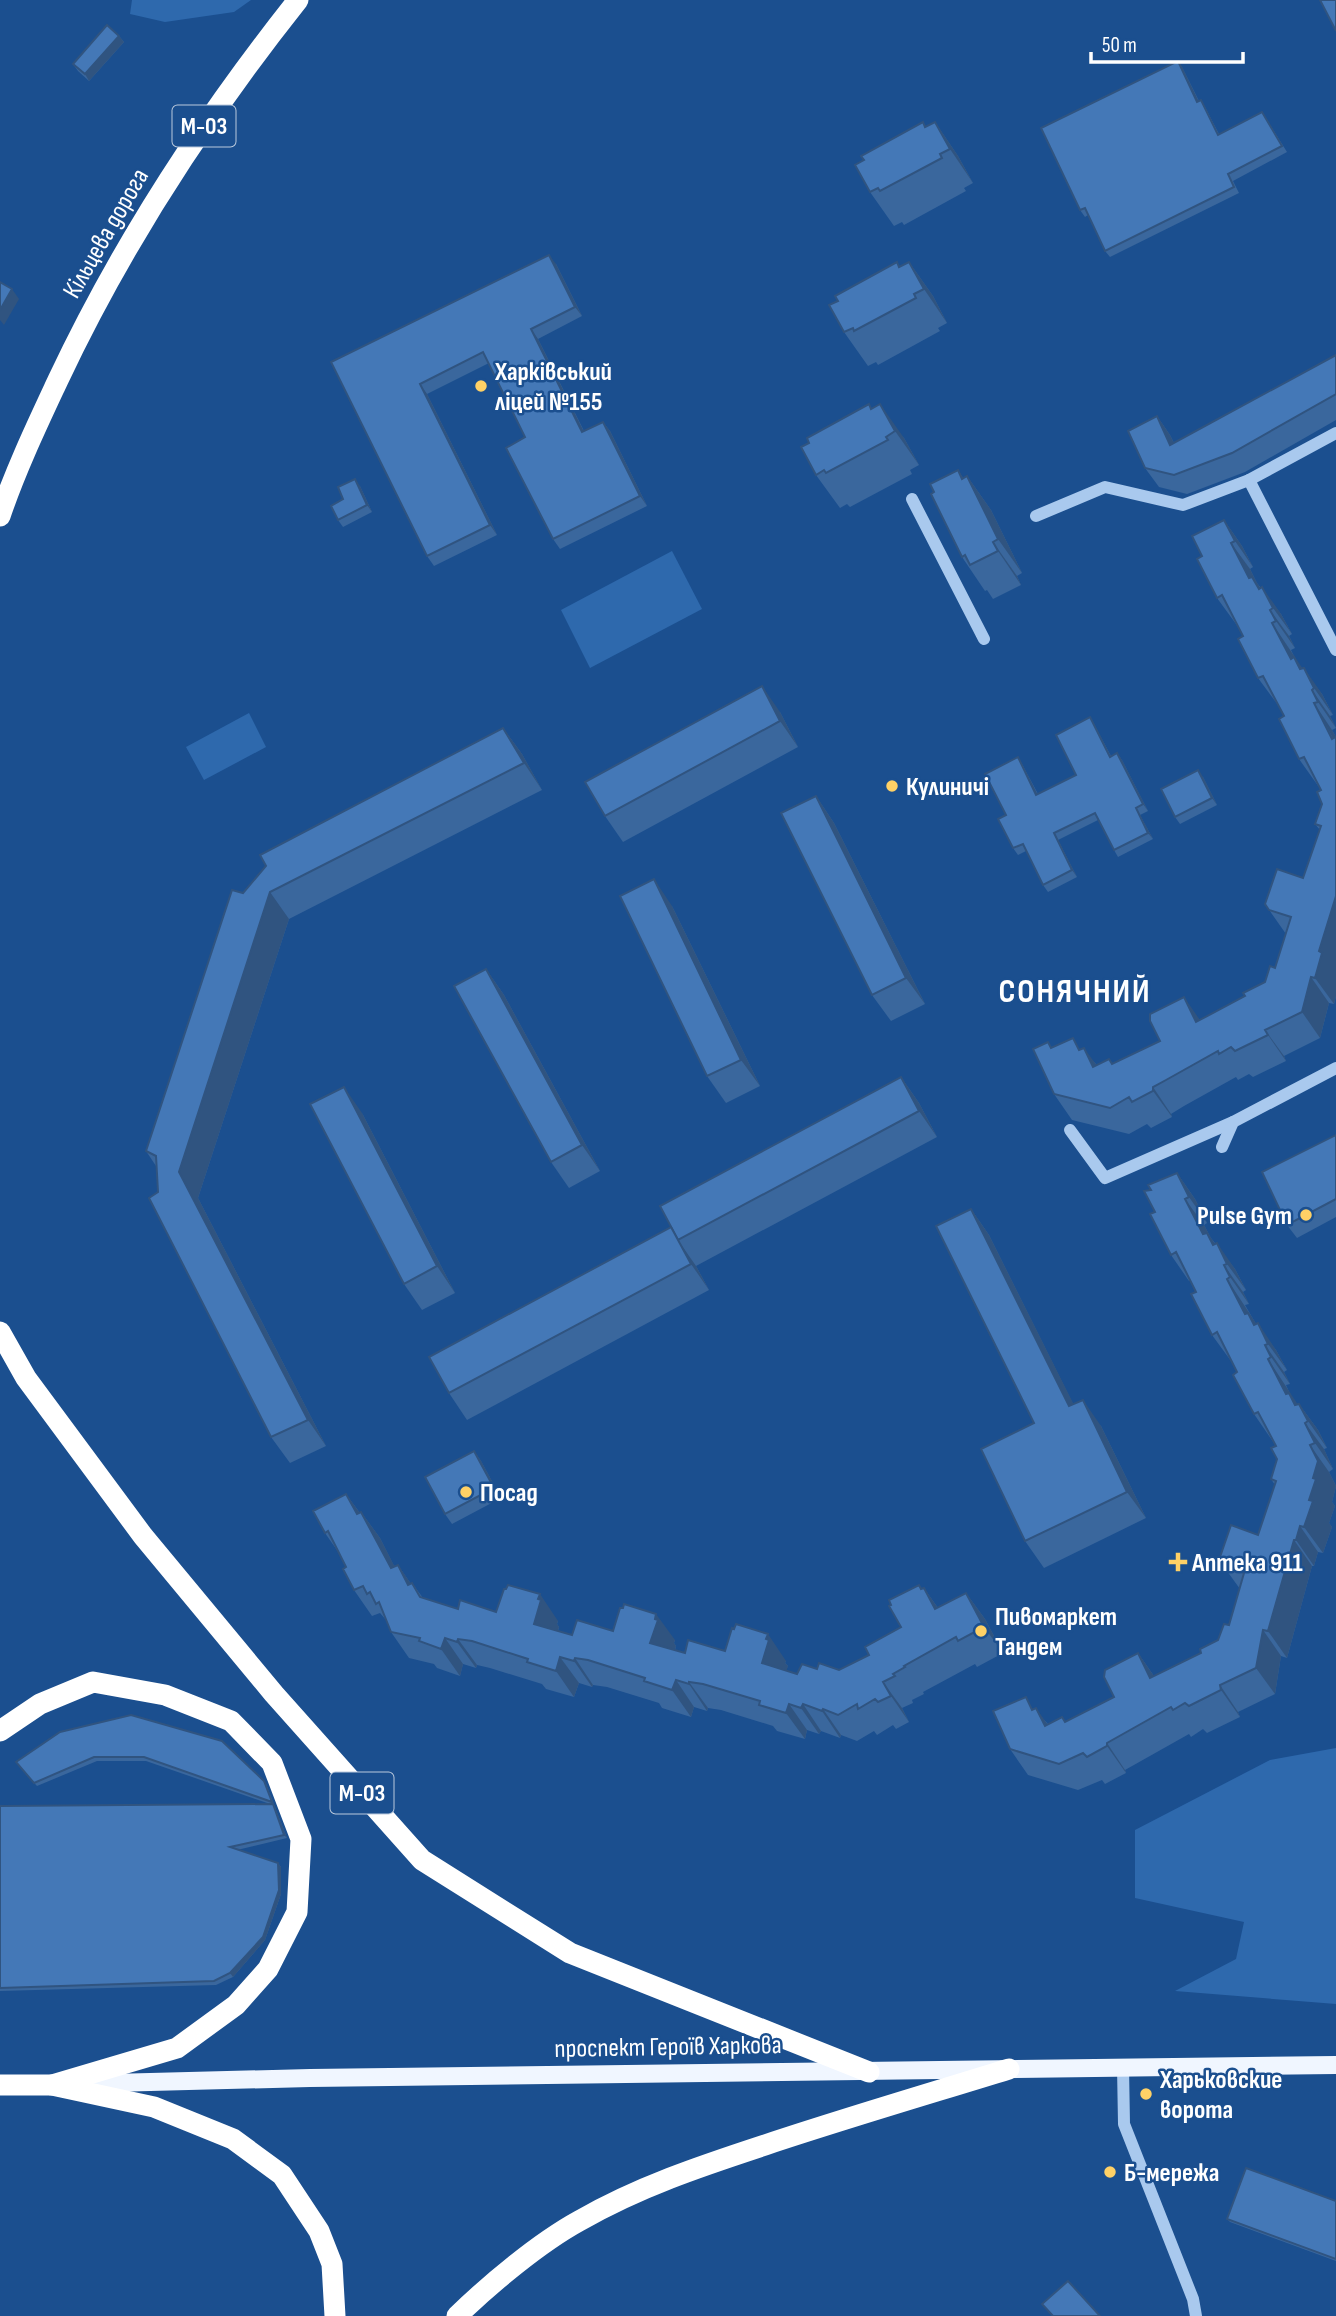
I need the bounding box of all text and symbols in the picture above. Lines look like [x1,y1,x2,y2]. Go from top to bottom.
scale bar [1091,21,1243,65]
text: 50 m [1102,33,1137,58]
road number: М-03 [172,106,235,146]
street label: Кільцева дорога [57,163,156,304]
place label: Харківський ліцей №155 [494,357,612,418]
marker: Харківський ліцей №155 [473,378,489,394]
place label: Кулиничі [906,772,989,803]
marker: Кулиничі [884,778,900,794]
district label: СОНЯЧНИЙ [998,972,1152,1012]
place label: Pulse Gym [1197,1201,1292,1232]
marker: Pulse Gym [1298,1207,1314,1223]
place label: Посад [480,1478,538,1509]
marker: Посад [458,1484,474,1500]
place label: Аптека 911 [1191,1548,1303,1579]
marker: Аптека 911 [1170,1554,1186,1570]
place label: Пивомаркет Тандем [995,1602,1117,1663]
marker: Пивомаркет Тандем [973,1623,989,1639]
road number: М-03 [330,1773,394,1814]
street label: проспект Героїв Харкова [554,2030,782,2065]
place label: Харьковские ворота [1159,2065,1282,2126]
marker: Харьковские ворота [1138,2086,1154,2102]
place label: Б-мережа [1124,2158,1219,2189]
marker: Б-мережа [1102,2164,1118,2180]

